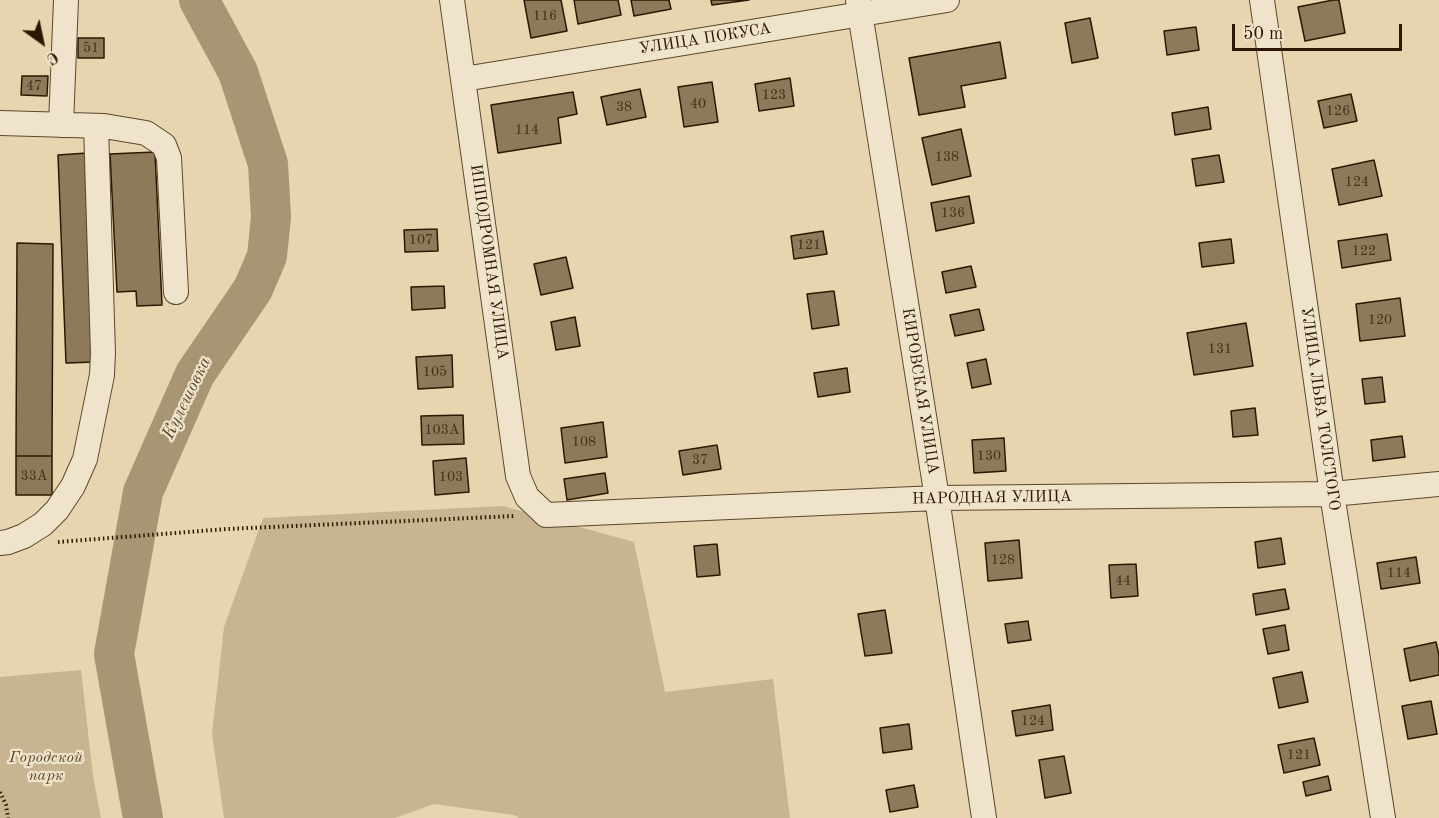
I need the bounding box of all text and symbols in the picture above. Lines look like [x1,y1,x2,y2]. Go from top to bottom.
house number: 116 [533,8,557,24]
north arrow [12,12,72,72]
scale bar [1235,12,1404,50]
street label: УЛИЦА ПОКУСА [638,19,772,59]
text: 50 m [1243,25,1283,43]
house number: 51 [83,40,99,56]
text: С [43,48,61,67]
house number: 47 [26,78,42,94]
house number: 123 [762,87,786,103]
house number: 40 [690,96,706,112]
house number: 38 [616,99,632,115]
house number: 126 [1326,103,1350,119]
house number: 114 [515,122,539,138]
house number: 138 [935,149,959,165]
street label: ИППОДРОМНАЯ УЛИЦА [466,163,512,361]
house number: 124 [1345,174,1369,190]
house number: 136 [941,205,965,221]
house number: 107 [409,232,433,248]
house number: 121 [797,237,821,253]
house number: 122 [1352,243,1376,259]
street label: КИРОВСКАЯ УЛИЦА [897,306,943,476]
street label: УЛИЦА ЛЬВА ТОЛСТОГО [1296,306,1344,512]
house number: 120 [1368,312,1392,328]
house number: 131 [1208,341,1232,357]
water label: Кулешовка [158,353,216,443]
house number: 105 [423,364,447,380]
house number: 103А [424,422,460,438]
house number: 108 [572,434,596,450]
house number: 130 [977,448,1001,464]
house number: 37 [692,452,708,468]
house number: 33А [21,468,47,484]
house number: 103 [439,469,463,485]
street label: НАРОДНАЯ УЛИЦА [912,487,1072,509]
house number: 128 [991,552,1015,568]
house number: 114 [1387,565,1411,581]
house number: 44 [1115,573,1131,589]
house number: 124 [1021,713,1045,729]
house number: 121 [1287,747,1311,763]
park label: Городской парк [9,748,83,786]

